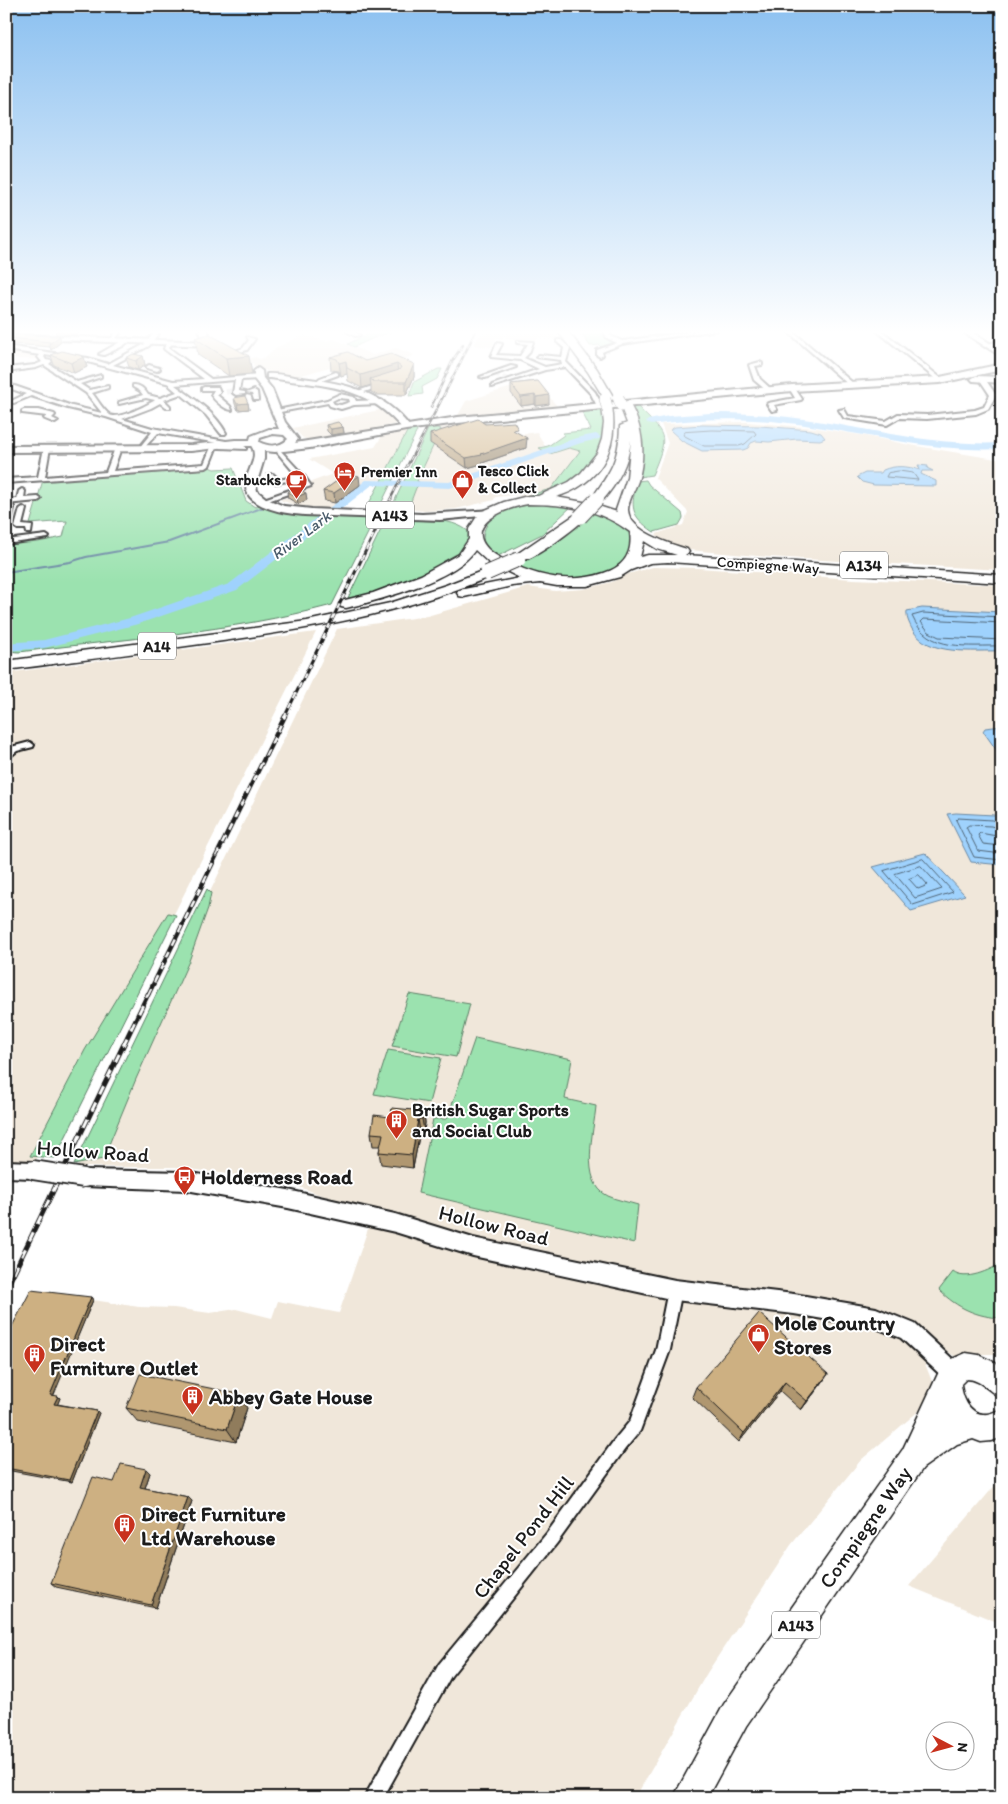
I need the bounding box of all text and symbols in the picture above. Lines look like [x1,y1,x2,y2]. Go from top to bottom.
hotel icon: Premier Inn [333,460,357,491]
place label: Tesco Click & Collect [477,462,549,497]
place label: Premier Inn [361,463,438,481]
cafe icon: Starbucks [285,468,309,499]
shop icon: Tesco Click & Collect [450,468,474,499]
place label: Starbucks [216,471,281,489]
road number: A143 [366,502,414,528]
water label: River Lark [268,506,335,563]
street label: Compiegne Way [716,552,820,578]
road number: A134 [840,552,888,578]
road number: A14 [138,632,176,659]
place label: British Sugar Sports and Social Club [412,1099,569,1142]
building icon: British Sugar Sports and Social Club [384,1108,408,1139]
street label: Hollow Road [36,1135,151,1167]
bus stop icon: Holderness Road [173,1164,197,1195]
place label: Holderness Road [201,1164,353,1189]
street label: Hollow Road [436,1199,552,1251]
place label: Mole Country Stores [774,1310,895,1359]
shop icon: Mole Country Stores [746,1322,770,1353]
place label: Direct Furniture Outlet [50,1331,198,1380]
building icon: Direct Furniture Outlet [22,1343,46,1374]
building icon: Abbey Gate House [181,1384,205,1415]
place label: Abbey Gate House [208,1384,373,1410]
street label: Compiegne Way [814,1461,916,1593]
street label: Chapel Pond Hill [467,1471,579,1603]
place label: Direct Furniture Ltd Warehouse [141,1501,286,1550]
building icon: Direct Furniture Ltd Warehouse [113,1513,137,1544]
road number: A143 [772,1612,820,1638]
north arrow [926,1722,976,1772]
text: N [953,1742,971,1753]

